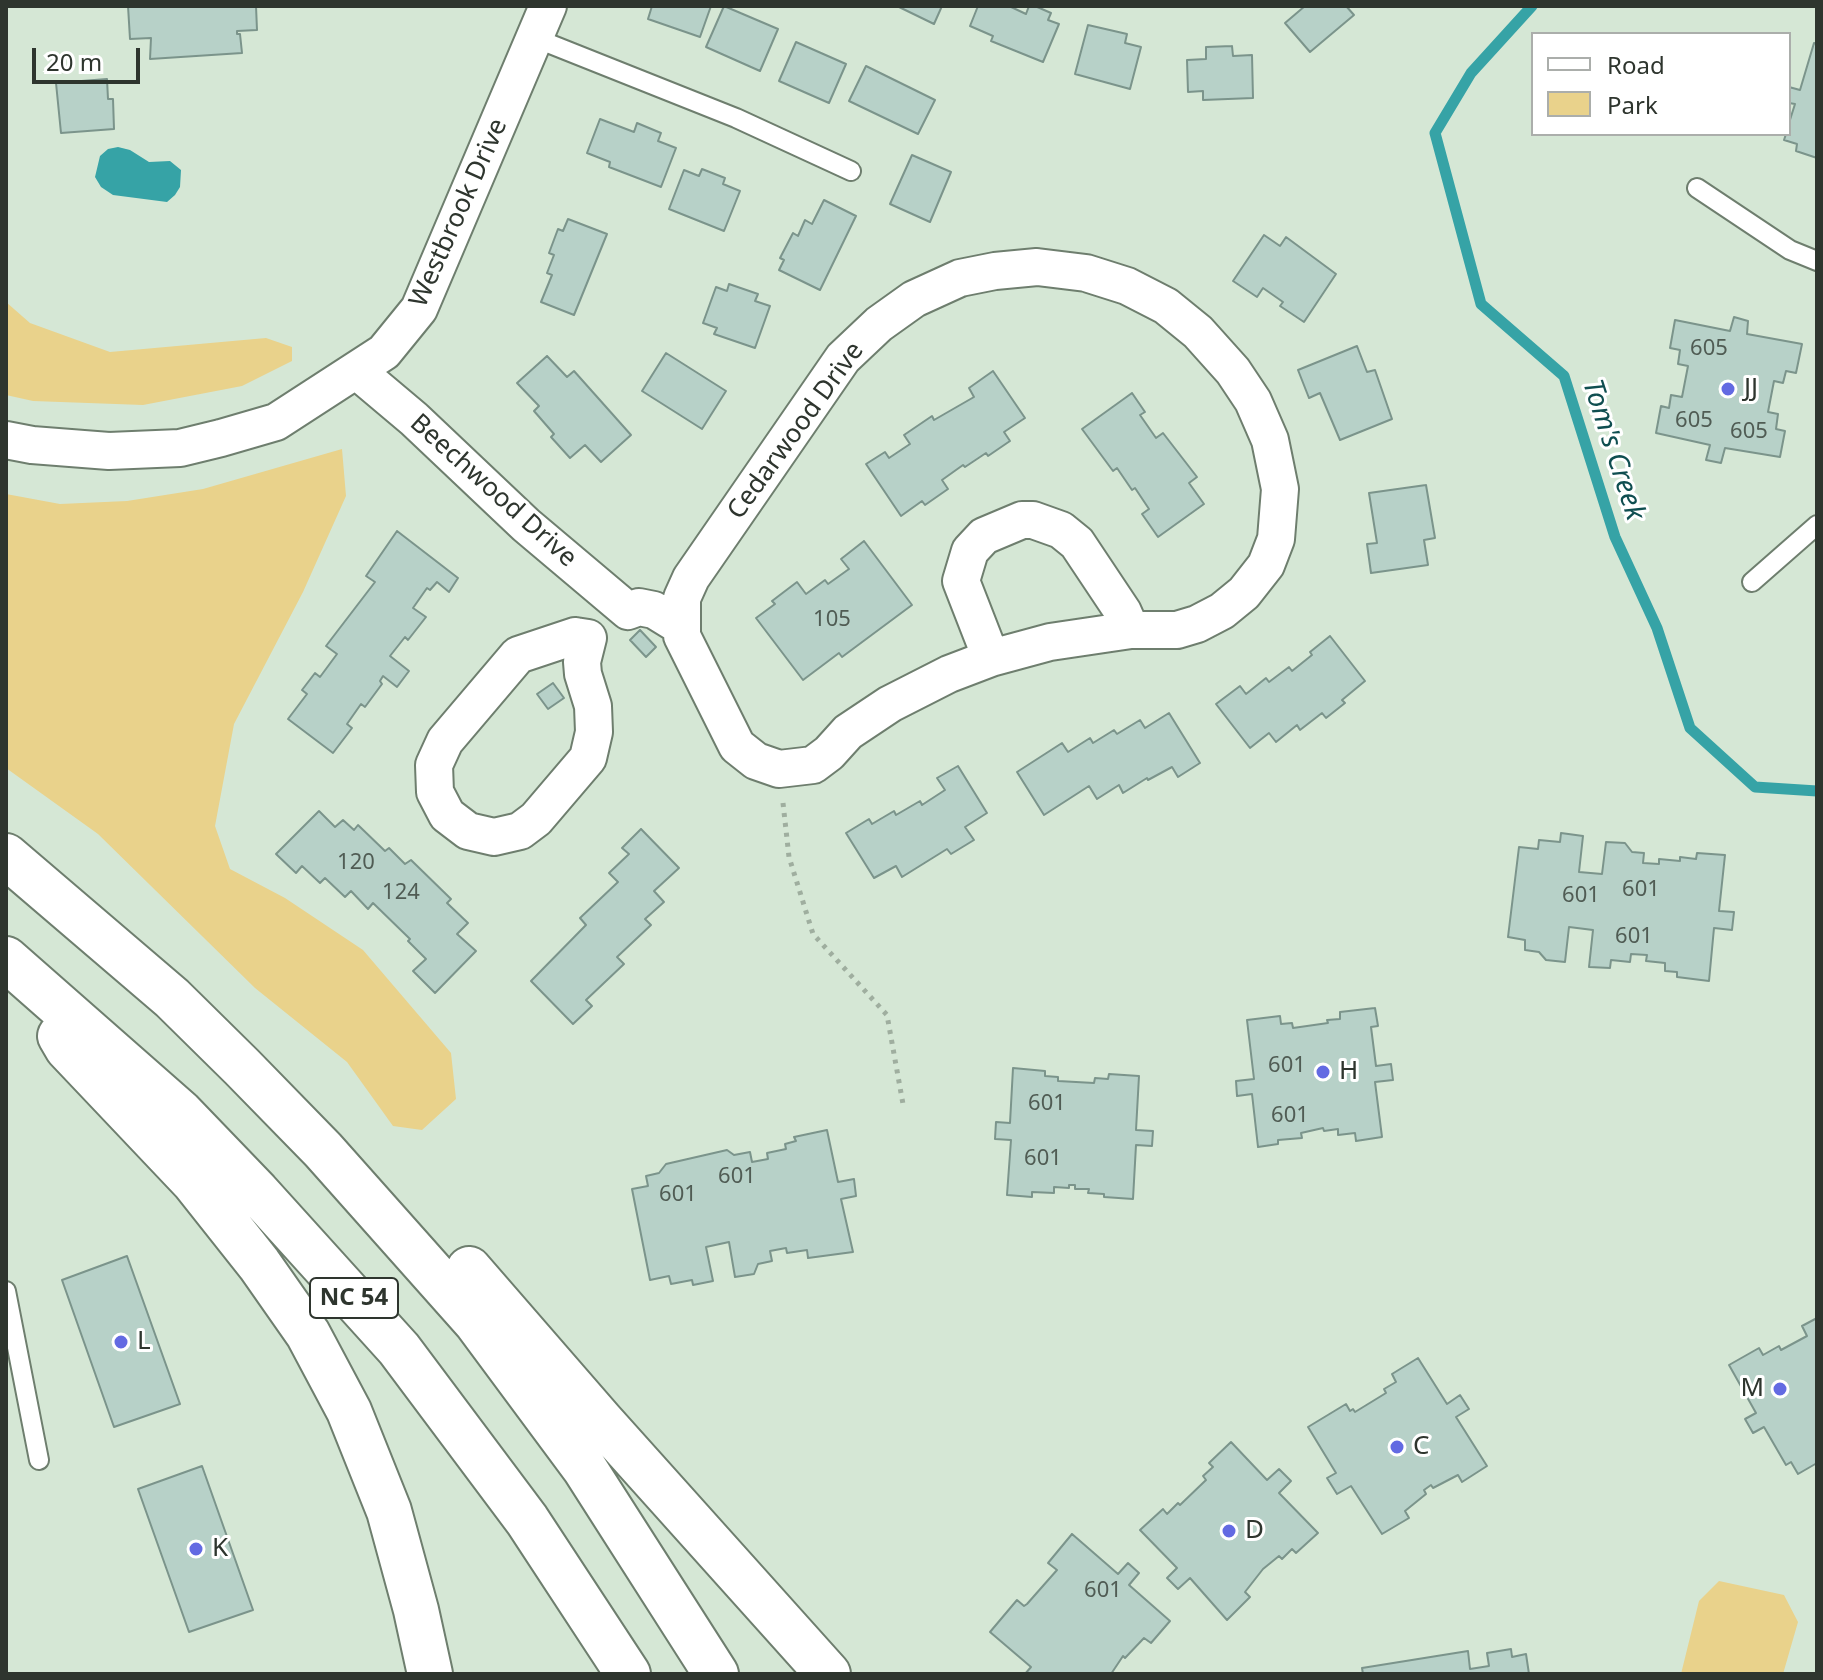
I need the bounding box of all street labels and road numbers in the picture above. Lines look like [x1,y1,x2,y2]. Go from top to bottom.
street label: Westbrook Drive [404,114,514,312]
street label: Cedarwood Drive [721,336,871,526]
street label: Beechwood Drive [403,408,583,574]
road number: NC 54 [310,1278,398,1318]

